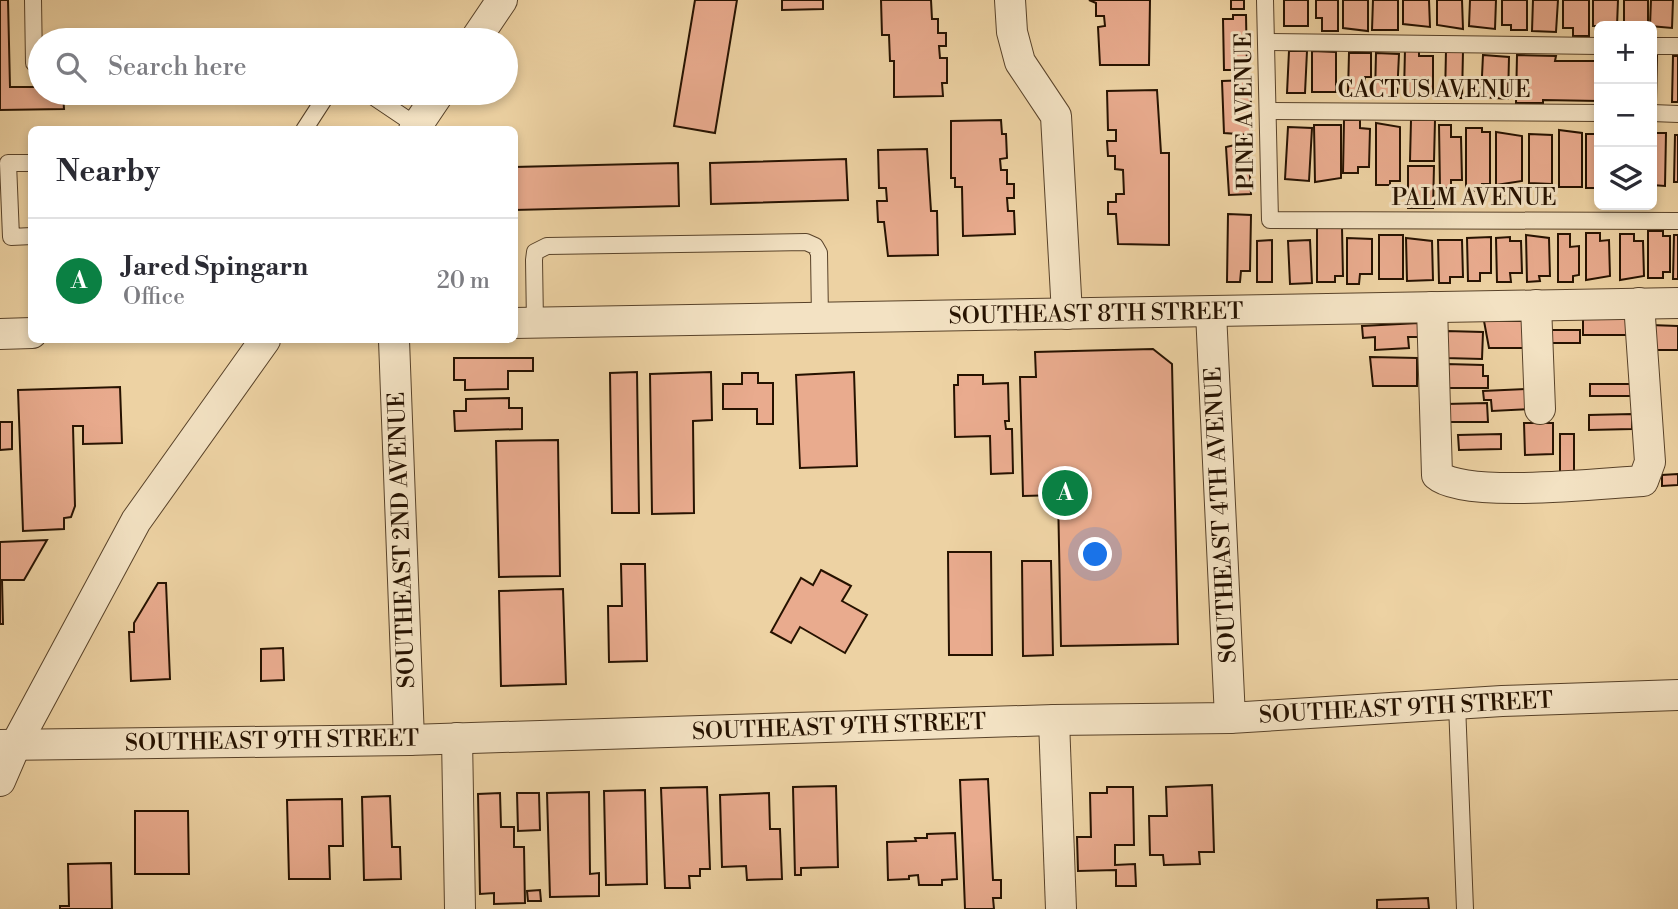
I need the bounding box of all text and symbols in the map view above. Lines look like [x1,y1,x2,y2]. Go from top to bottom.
map controls [1594,21,1657,210]
button: + [1594,21,1657,84]
search box [28,28,518,105]
street label: PINE AVENUE [1230,32,1260,190]
icon: search [52,48,90,86]
text: Search here [108,51,247,83]
street label: CACTUS AVENUE [1337,76,1531,104]
button: − [1594,84,1657,147]
button: layers [1594,147,1657,210]
text: Nearby [56,153,160,191]
street label: PALM AVENUE [1391,184,1557,212]
text: Jared Spingarn [123,251,308,283]
text: A [71,267,87,295]
text: 20 m [437,267,490,295]
text: Office [123,283,185,311]
street label: SOUTHEAST 8TH STREET [948,297,1244,331]
street label: SOUTHEAST 4TH AVENUE [1199,366,1243,664]
street label: SOUTHEAST 2ND AVENUE [383,391,421,689]
pin: A [1042,467,1088,519]
your location [1078,537,1112,571]
street label: SOUTHEAST 9TH STREET [1258,686,1554,730]
street label: SOUTHEAST 9TH STREET [691,708,987,746]
street label: SOUTHEAST 9TH STREET [125,724,419,758]

